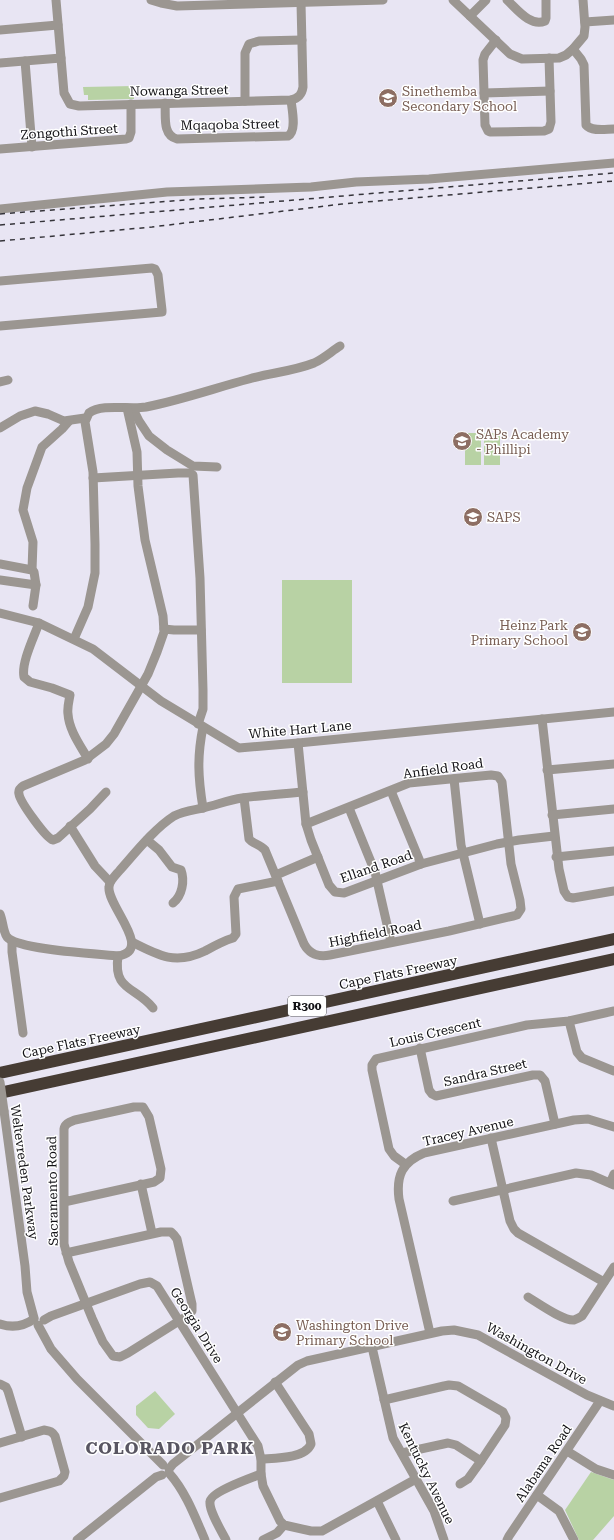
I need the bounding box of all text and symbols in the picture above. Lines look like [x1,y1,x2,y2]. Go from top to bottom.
street label: Nowanga Street [129,82,229,99]
place label: Sinethemba Secondary School [402,84,517,114]
school or university icon: Sinethemba Secondary School [377,87,399,109]
street label: Mqaqoba Street [180,116,280,133]
street label: Zongothi Street [20,121,118,142]
place label: SAPs Academy - Phillipi [476,427,569,457]
school or university icon: SAPs Academy - Phillipi [451,430,473,452]
school or university icon: SAPS [462,506,484,528]
place label: SAPS [487,510,521,525]
place label: Heinz Park Primary School [471,618,568,648]
school or university icon: Heinz Park Primary School [571,621,593,643]
street label: White Hart Lane [248,718,352,741]
street label: Anfield Road [402,755,485,782]
street label: Elland Road [338,847,415,886]
street label: Highfield Road [327,917,423,950]
street label: Cape Flats Freeway [338,953,459,992]
road number: R300 [288,996,326,1016]
street label: Louis Crescent [388,1015,482,1050]
street label: Cape Flats Freeway [21,1022,142,1061]
street label: Sandra Street [442,1056,528,1089]
street label: Weltevreden Parkway [8,1104,41,1241]
street label: Tracey Avenue [421,1114,515,1149]
street label: Sacramento Road [44,1135,61,1246]
street label: Georgia Drive [167,1285,226,1366]
place label: Washington Drive Primary School [296,1318,409,1348]
street label: Washington Drive [484,1320,590,1387]
school or university icon: Washington Drive Primary School [271,1321,293,1343]
street label: Kentucky Avenue [396,1420,458,1526]
street label: Alabama Road [512,1421,575,1505]
district label: COLORADO PARK [85,1438,255,1458]

